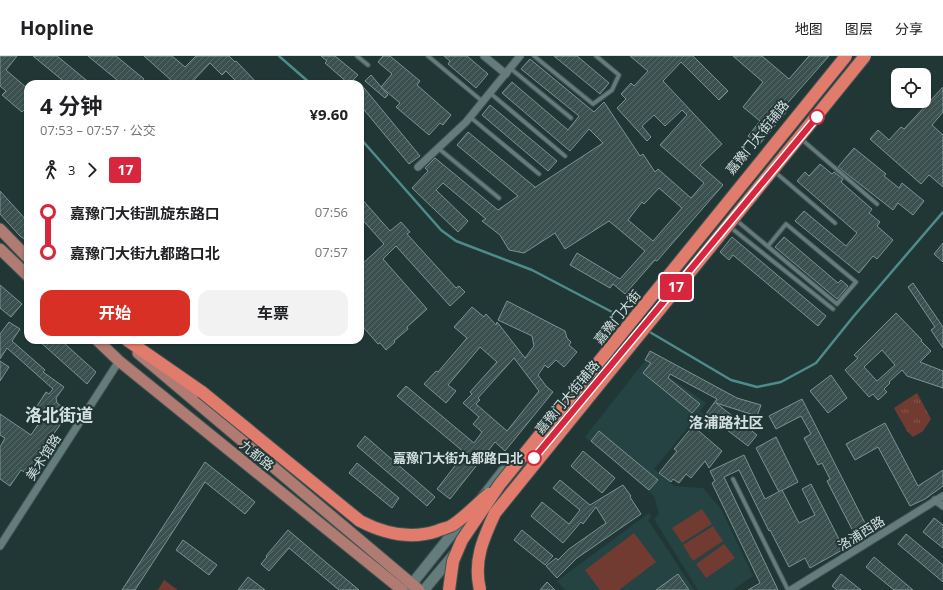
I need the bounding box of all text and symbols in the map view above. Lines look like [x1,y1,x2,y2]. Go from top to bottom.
text: Hopline [20,15,94,41]
text: 地图 [795,19,823,38]
text: 图层 [845,19,873,38]
text: 分享 [895,19,923,38]
map controls [891,68,931,108]
button: locate [891,68,931,108]
text: 4 分钟 [40,90,102,120]
street label: 嘉豫门大街辅路 [721,96,793,178]
text: ¥9.60 [309,104,348,124]
unlabelled marker [809,109,825,125]
text: 07:53 – 07:57 · 公交 [40,121,156,139]
icon: walk [40,159,62,181]
icon: forward [81,159,103,181]
text: 17 [117,160,133,179]
text: 3 [68,161,75,179]
text: 嘉豫门大街凯旋东路口 [70,203,220,223]
text: 07:56 [315,203,348,221]
text: 嘉豫门大街九都路口北 [70,243,220,263]
text: 07:57 [315,243,348,261]
line badge: 17 [658,274,694,300]
text: 17 [668,277,684,296]
street label: 嘉豫门大街 [590,286,644,348]
button: 开始 [40,290,190,336]
button: 车票 [198,290,348,336]
street label: 嘉豫门大街辅路 [531,356,603,438]
district label: 洛北街道 [25,403,93,426]
district label: 洛浦路社区 [688,412,764,432]
street label: 美术馆路 [21,430,65,484]
street label: 九都路 [236,436,278,474]
place label: 嘉豫门大街九都路口北 [393,449,523,467]
marker: 嘉豫门大街九都路口北 [526,450,542,466]
street label: 洛浦西路 [834,512,888,554]

